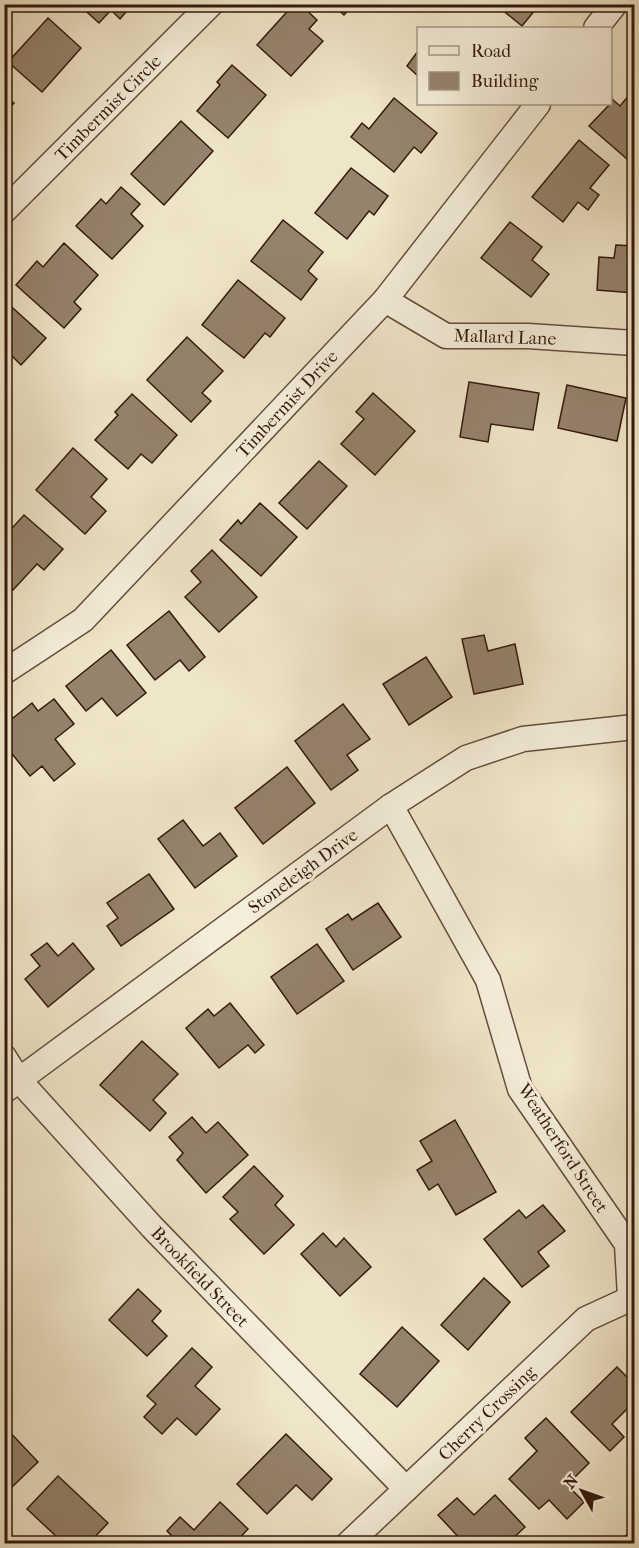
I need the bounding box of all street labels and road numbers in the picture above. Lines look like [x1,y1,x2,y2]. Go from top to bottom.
street label: Timbermist Circle [51,51,166,166]
street label: Mallard Lane [453,325,557,350]
street label: Timbermist Drive [232,346,343,462]
street label: Stoneleigh Drive [244,825,362,918]
street label: Weatherford Street [512,1079,613,1217]
street label: Brookfield Street [146,1223,253,1332]
street label: Cherry Crossing [434,1361,541,1465]

